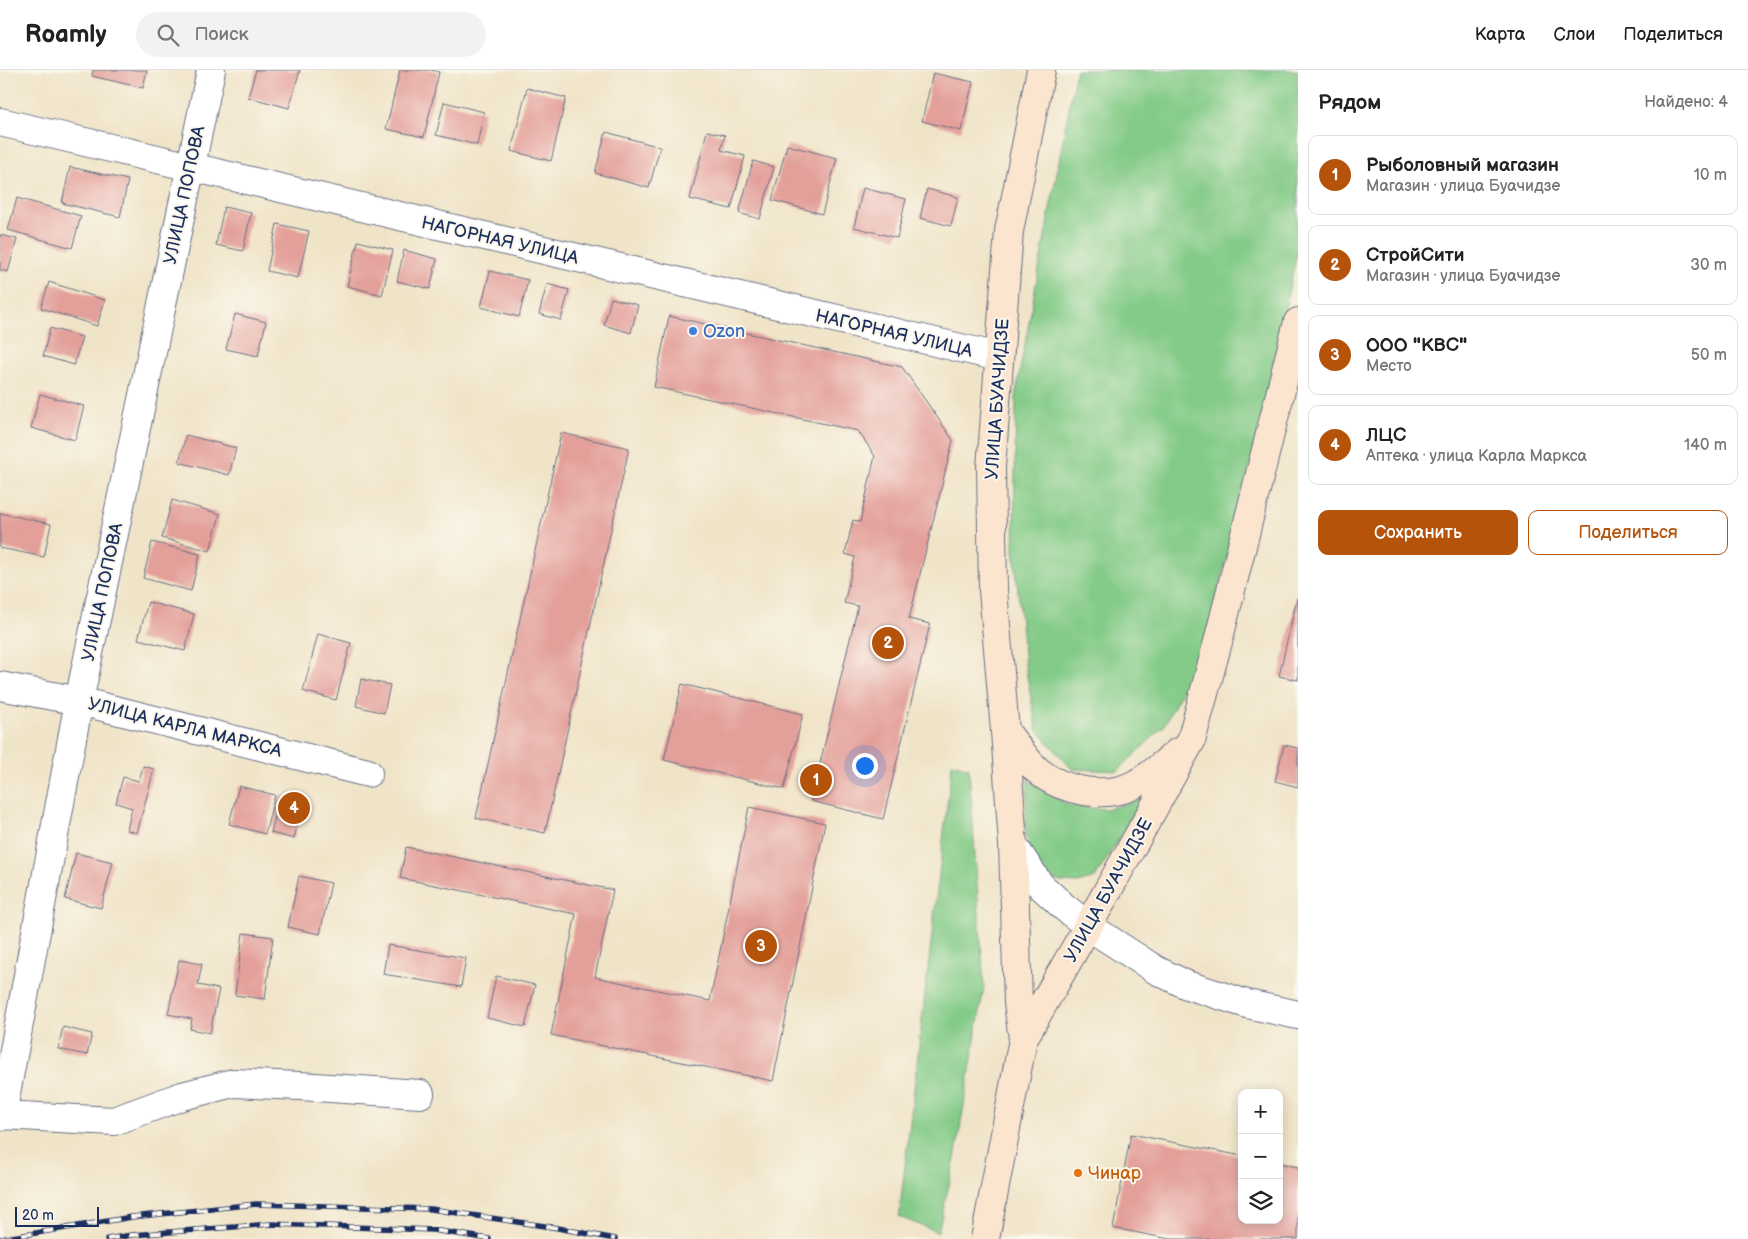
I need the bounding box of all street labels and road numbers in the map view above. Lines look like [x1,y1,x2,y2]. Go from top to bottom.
street label: УЛИЦА ПОПОВА [160,124,209,266]
street label: НАГОРНАЯ УЛИЦА [419,212,581,269]
street label: НАГОРНАЯ УЛИЦА [813,305,975,362]
street label: УЛИЦА БУАЧИДЗЕ [981,318,1014,480]
street label: УЛИЦА ПОПОВА [78,521,127,663]
street label: УЛИЦА КАРЛА МАРКСА [86,693,284,762]
street label: УЛИЦА БУАЧИДЗЕ [1060,815,1157,966]

